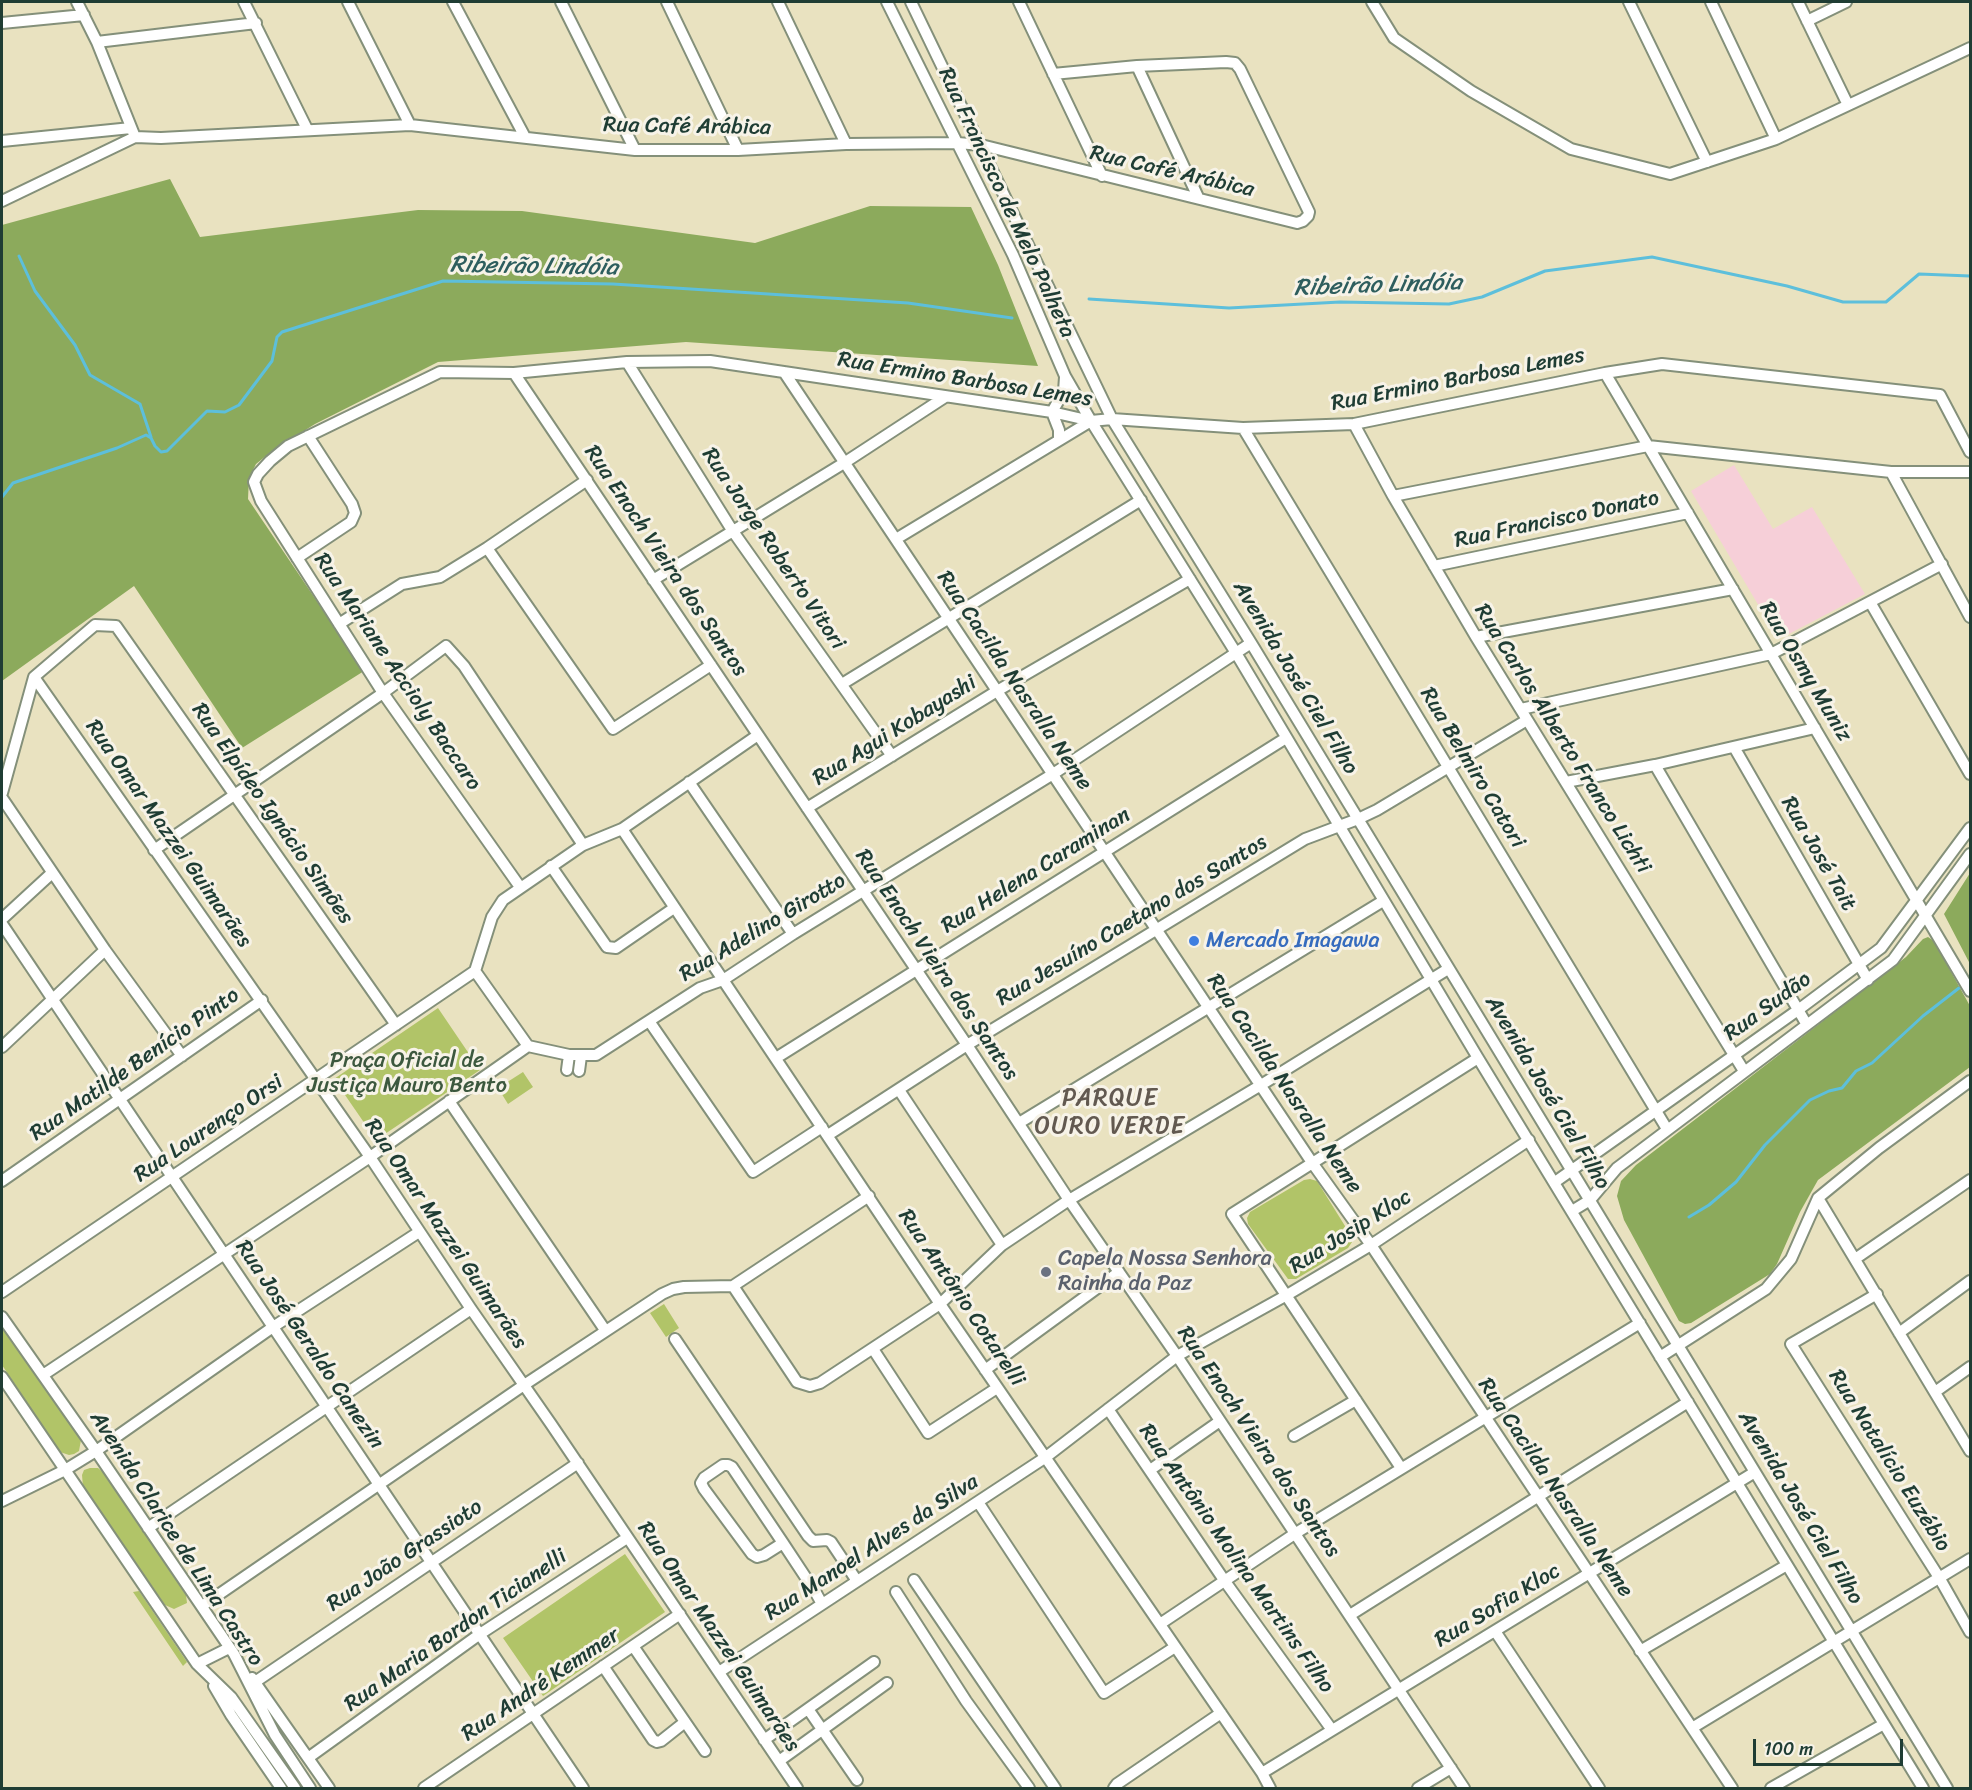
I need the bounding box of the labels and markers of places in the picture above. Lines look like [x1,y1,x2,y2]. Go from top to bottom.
place label: Mercado Imagawa [1206,928,1380,954]
marker: Mercado Imagawa [1187,934,1201,948]
place label: Capela Nossa Senhora Rainha da Paz [1058,1246,1272,1298]
marker: Capela Nossa Senhora Rainha da Paz [1039,1265,1053,1279]

